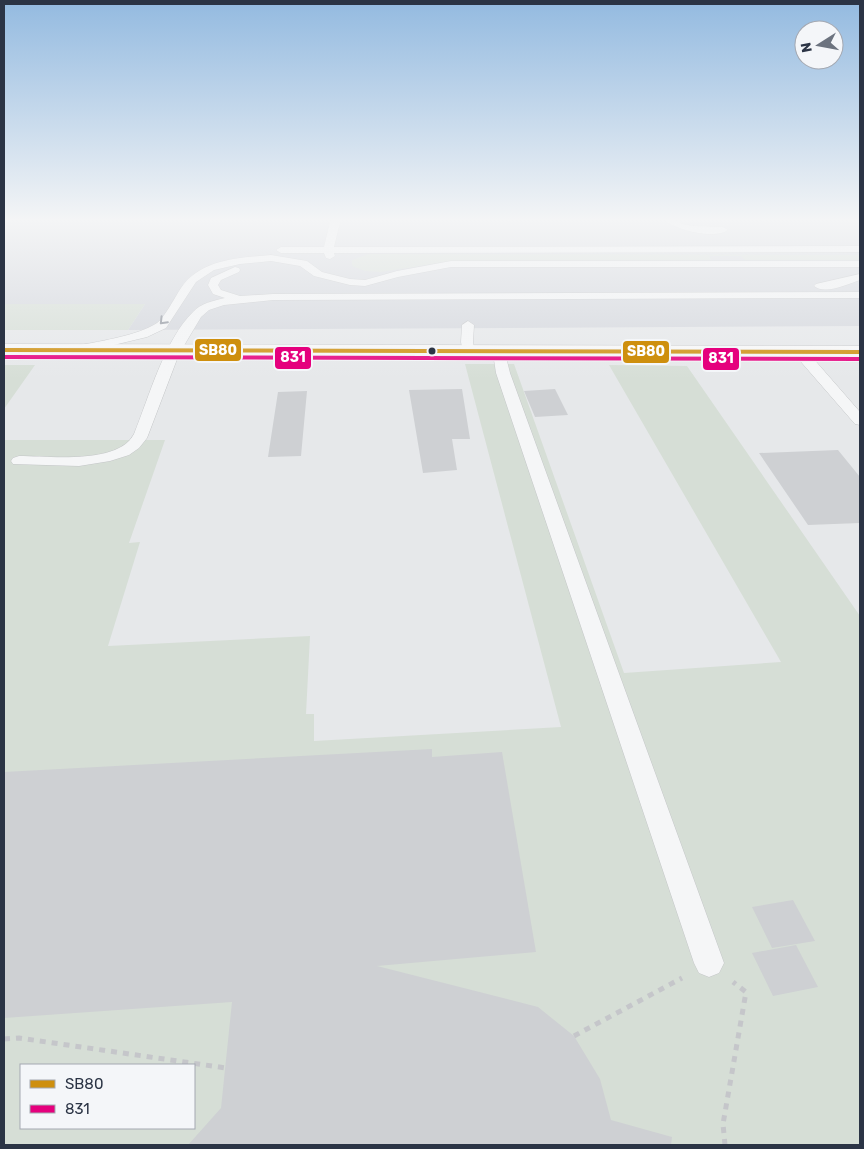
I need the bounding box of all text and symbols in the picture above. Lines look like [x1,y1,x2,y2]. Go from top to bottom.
north arrow [794,20,844,70]
text: N [797,41,816,54]
one-way arrow [160,316,169,325]
line badge: SB80 [194,338,242,362]
line badge: SB80 [622,340,670,364]
text: SB80 [199,342,237,359]
text: SB80 [627,343,665,360]
line badge: 831 [274,346,312,370]
unlabelled marker [427,346,437,356]
line badge: 831 [702,347,740,371]
text: 831 [280,349,306,366]
text: 831 [708,350,734,367]
legend [20,1064,195,1129]
text: SB80 [65,1075,103,1093]
text: 831 [65,1100,90,1118]

